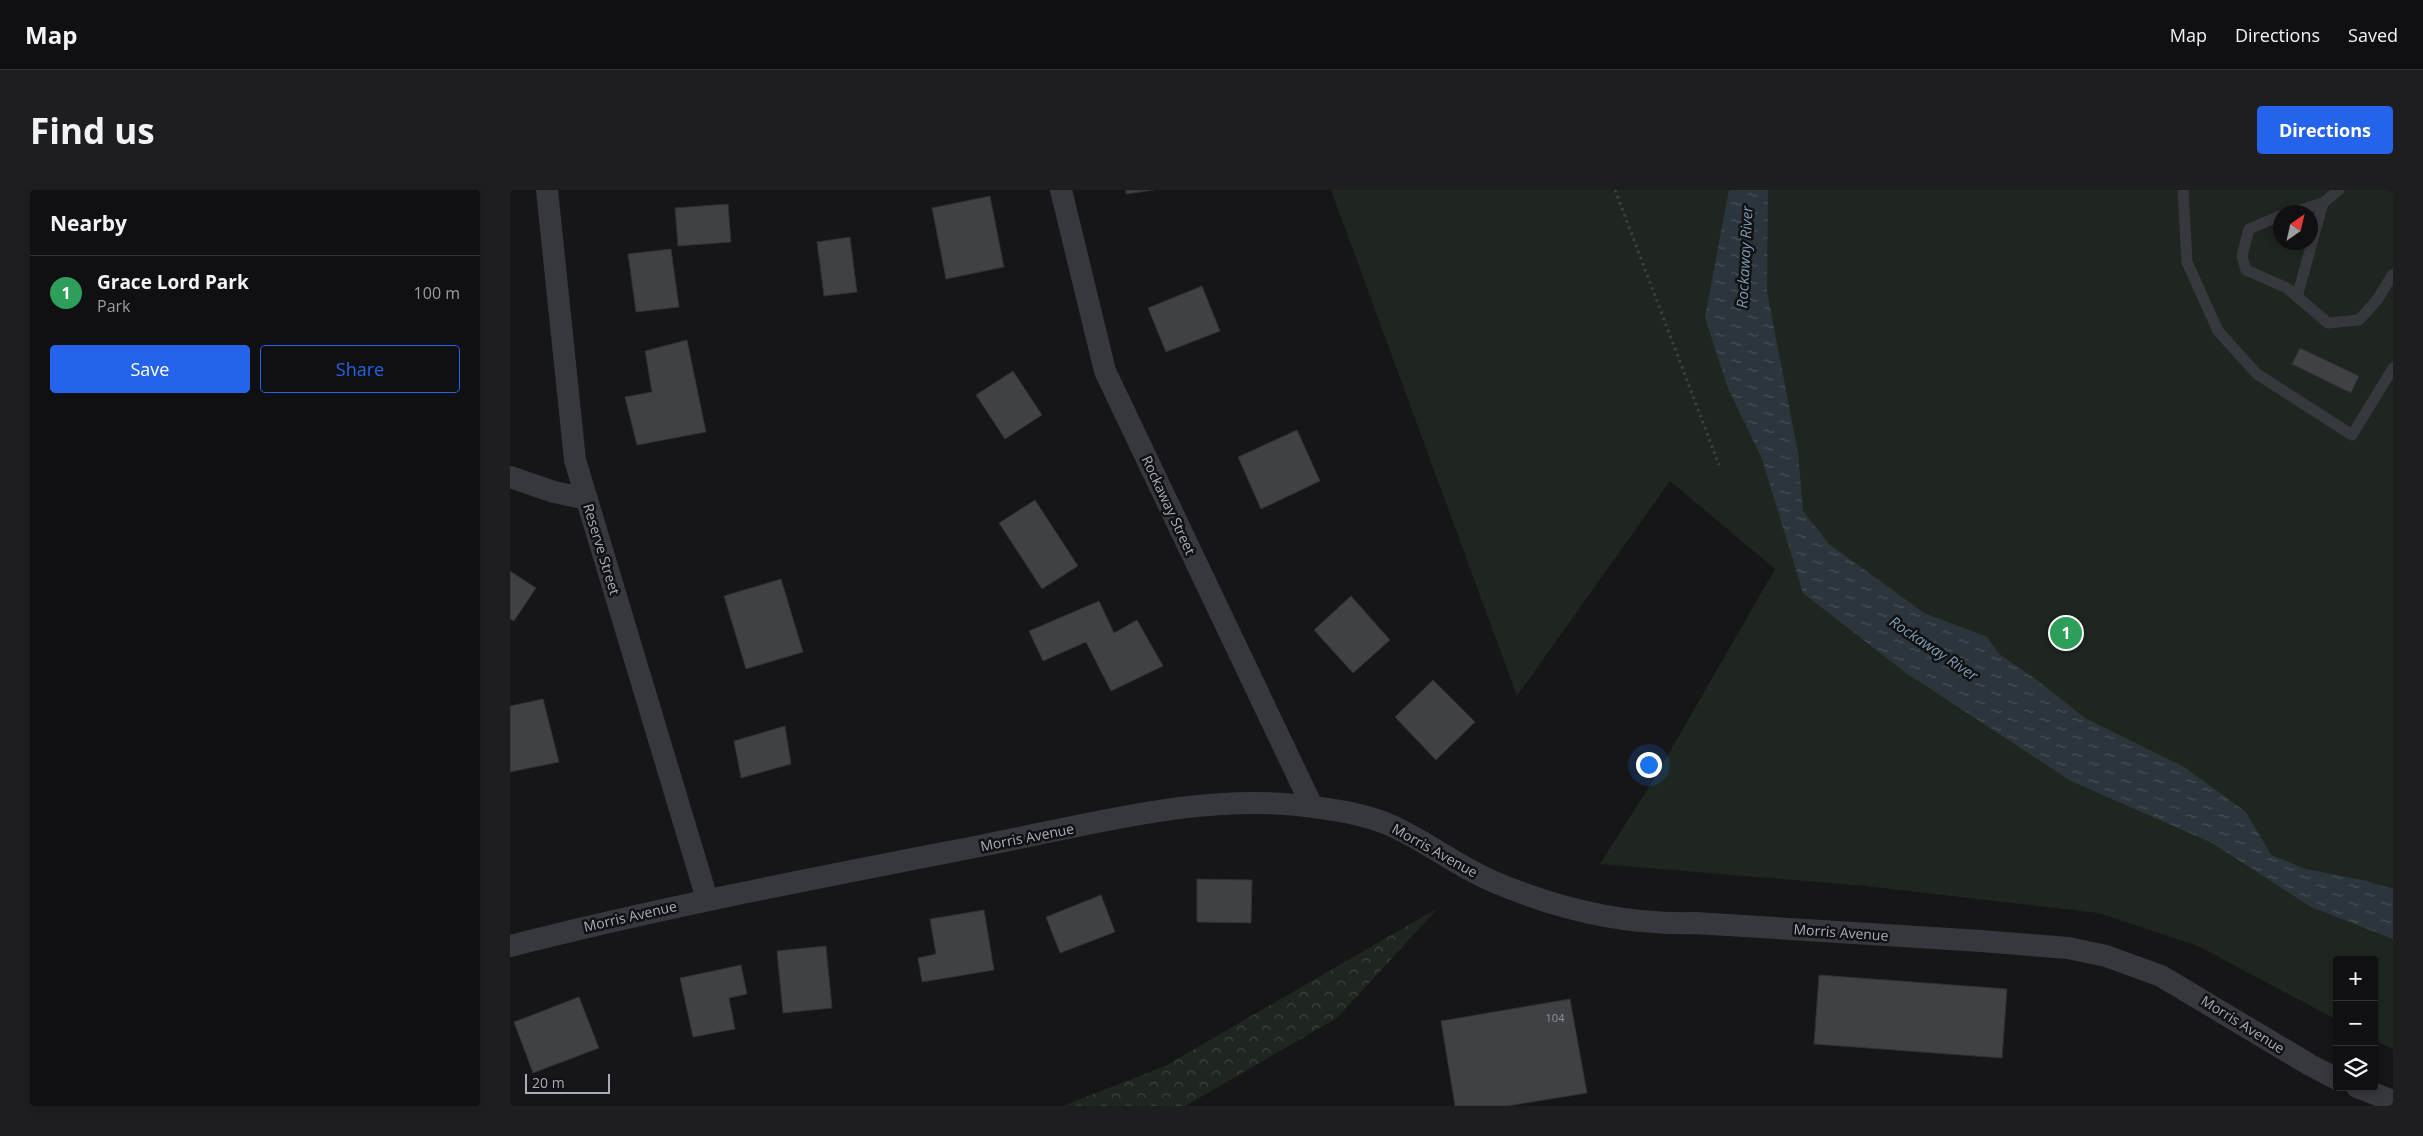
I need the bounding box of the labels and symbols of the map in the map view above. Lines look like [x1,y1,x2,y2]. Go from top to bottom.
water label: Rockaway River [1731,204,1757,309]
north arrow [2273,205,2318,250]
street label: Rockaway Street [1138,452,1200,558]
street label: Reserve Street [579,501,625,597]
water label: Rockaway River [1886,611,1983,685]
pin: 1 [2050,614,2082,652]
your location [1636,752,1662,778]
street label: Morris Avenue [979,819,1076,855]
street label: Morris Avenue [1389,819,1481,881]
street label: Morris Avenue [582,896,679,936]
street label: Morris Avenue [1793,919,1889,945]
street label: Morris Avenue [2198,991,2288,1057]
house number: 104 [1546,1010,1565,1025]
scale bar [525,1071,610,1094]

